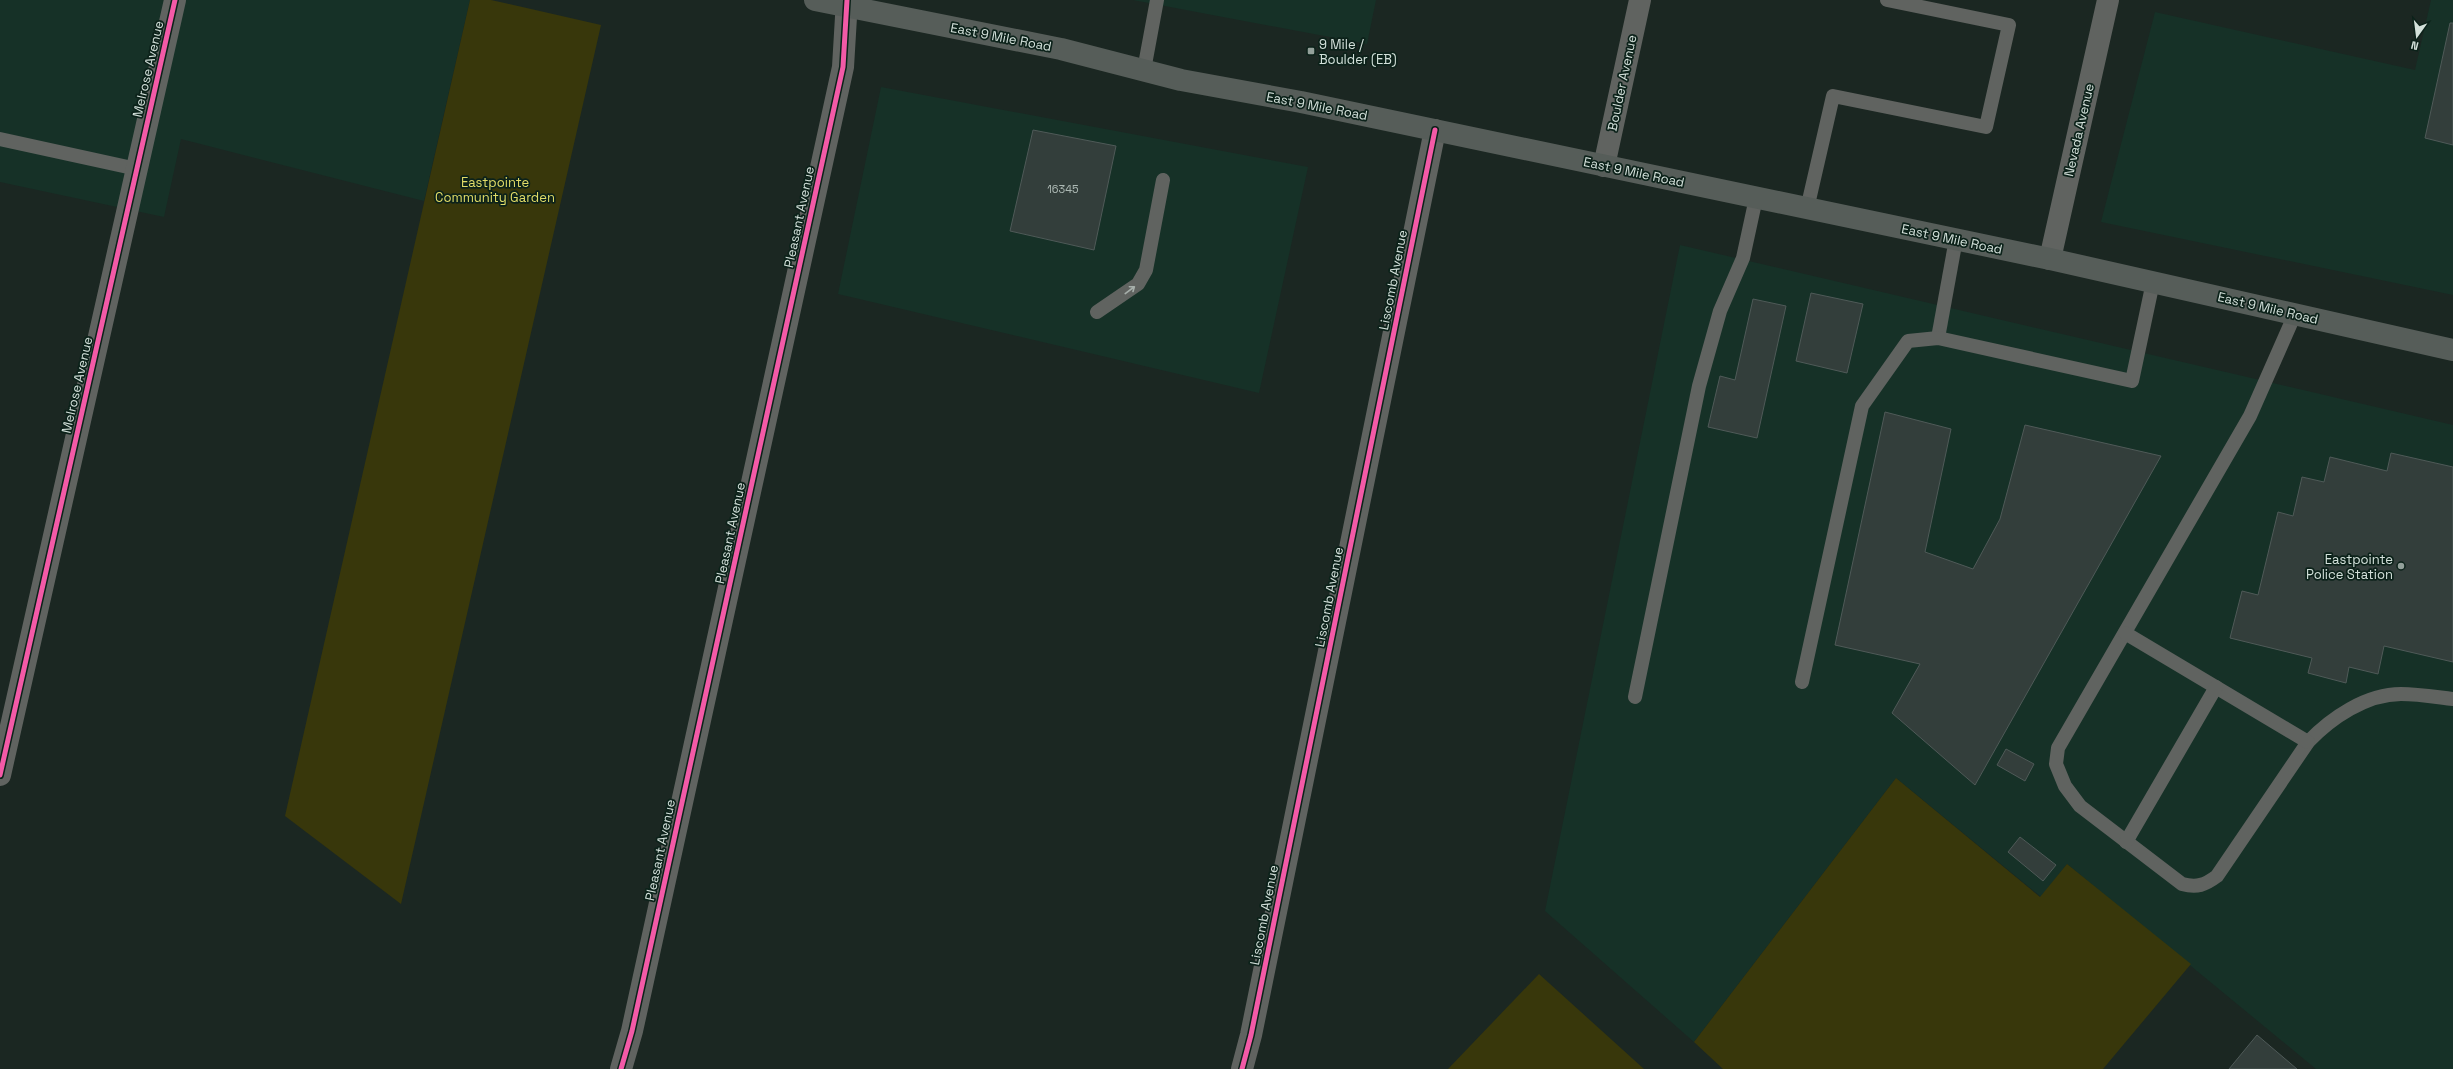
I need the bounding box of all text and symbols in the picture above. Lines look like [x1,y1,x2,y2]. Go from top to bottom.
north arrow [2397,16,2437,56]
street label: Melrose Avenue [129,19,167,119]
street label: East 9 Mile Road [949,19,1053,55]
street label: Boulder Avenue [1604,33,1640,133]
place label: 9 Mile / Boulder (EB) [1319,36,1397,68]
text: N [2409,38,2420,53]
marker: 9 Mile / Boulder (EB) [1306,46,1316,56]
street label: Nevada Avenue [2060,82,2098,178]
street label: East 9 Mile Road [1265,88,1369,124]
street label: East 9 Mile Road [1582,153,1686,191]
street label: Pleasant Avenue [780,165,818,269]
park label: Eastpointe Community Garden [435,174,555,206]
house number: 16345 [1047,182,1079,196]
street label: East 9 Mile Road [1900,220,2004,258]
street label: Liscomb Avenue [1375,229,1411,331]
one-way arrow [1124,286,1135,295]
street label: East 9 Mile Road [2216,288,2320,328]
street label: Melrose Avenue [58,335,96,435]
street label: Pleasant Avenue [711,481,749,585]
street label: Liscomb Avenue [1311,546,1347,648]
place label: Eastpointe Police Station [2306,551,2393,583]
marker: Eastpointe Police Station [2396,561,2406,571]
street label: Pleasant Avenue [641,798,679,902]
street label: Liscomb Avenue [1246,864,1282,966]

